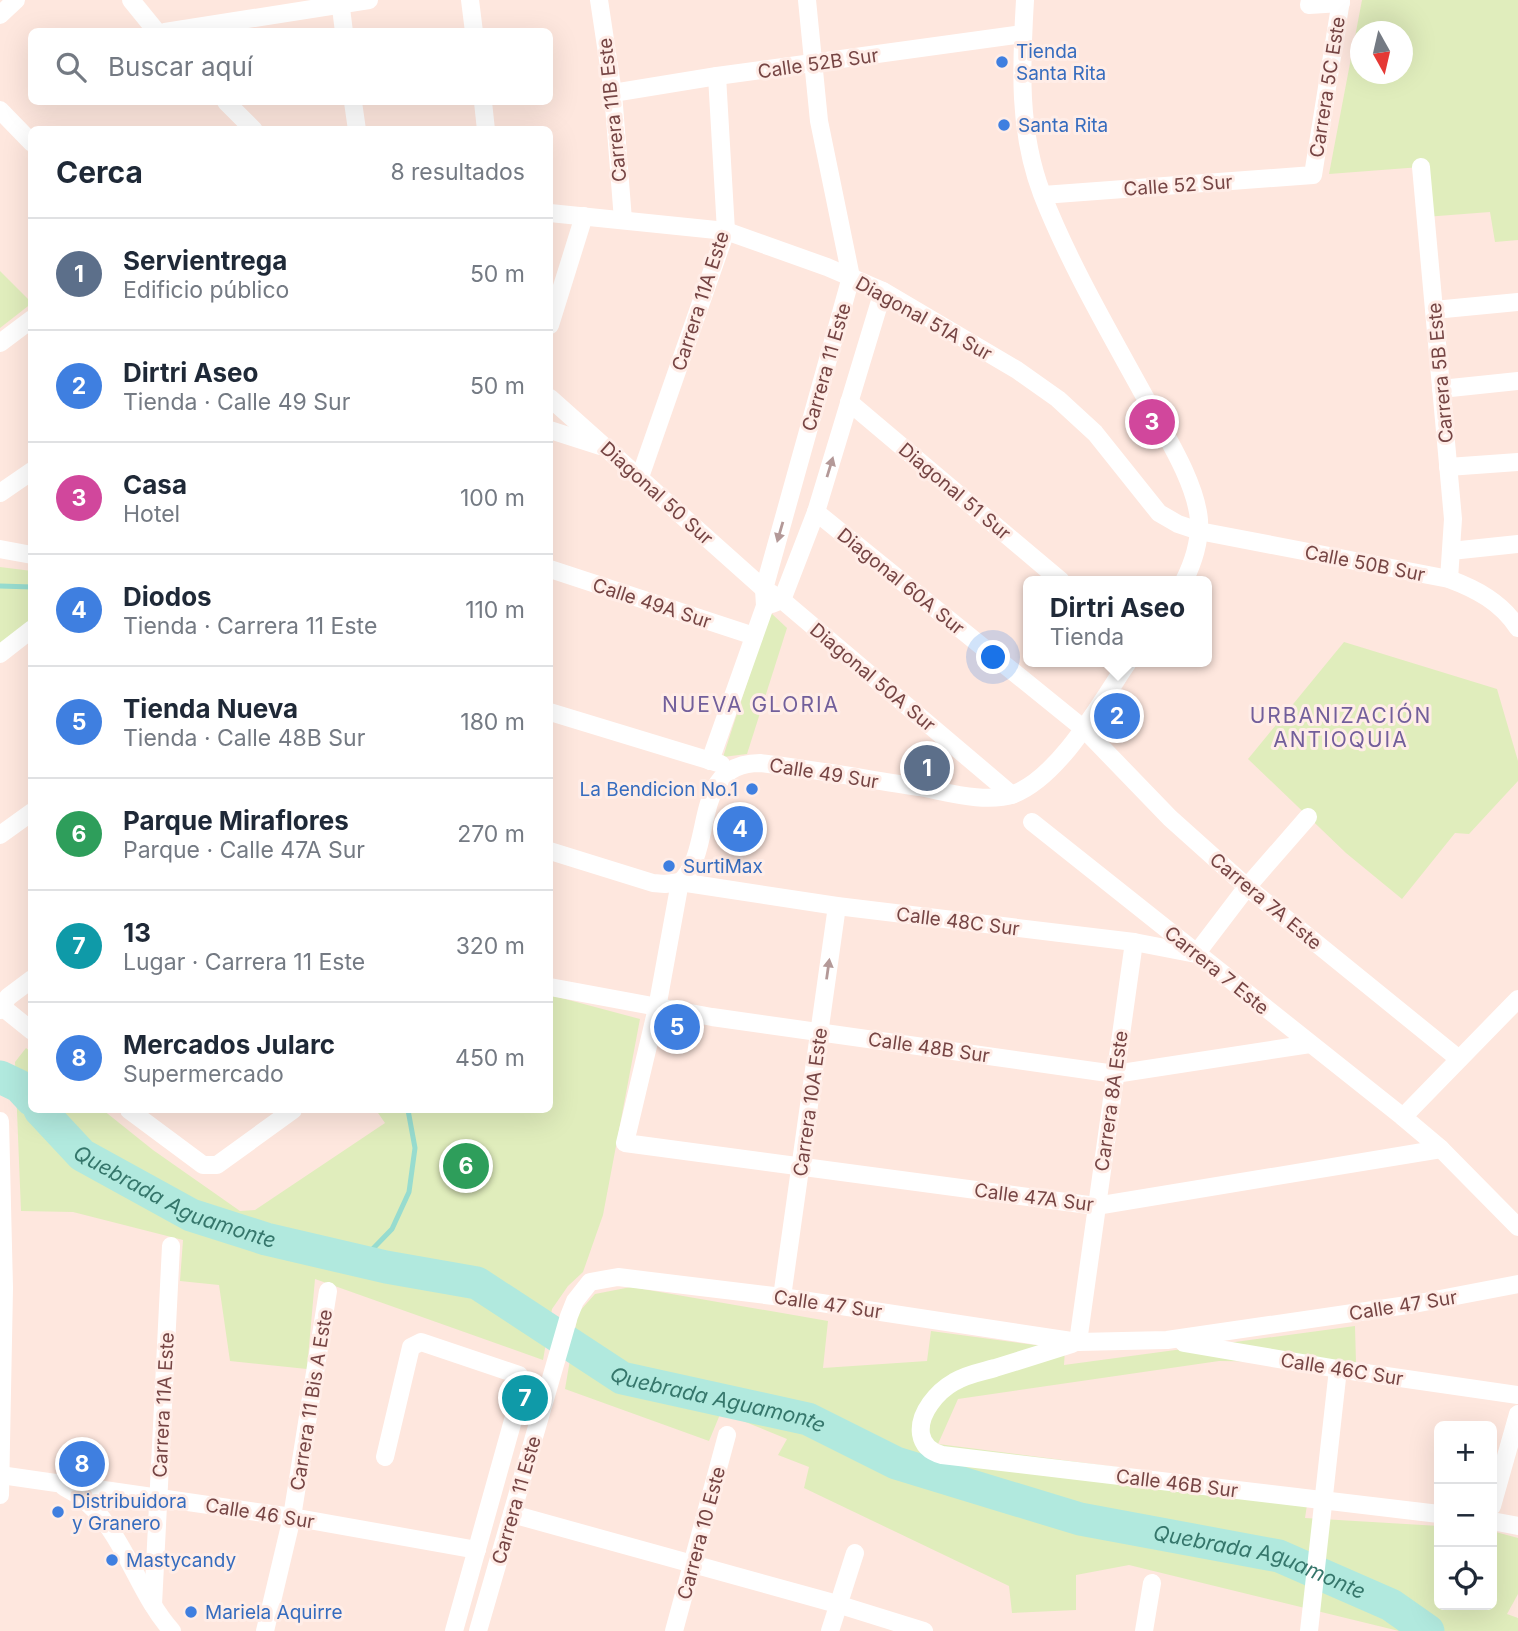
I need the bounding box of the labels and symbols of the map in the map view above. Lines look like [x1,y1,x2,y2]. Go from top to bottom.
street label: Carrera 5C Este [1305,15,1350,159]
north arrow [1350,21,1413,84]
street label: Carrera 11B Este [593,37,632,183]
place label: Tienda Santa Rita [1016,40,1106,85]
street label: Calle 52B Sur [756,44,880,83]
marker: Tienda Santa Rita [994,54,1010,70]
place label: Santa Rita [1018,114,1108,137]
marker: Santa Rita [996,117,1012,133]
street label: Calle 52 Sur [1123,170,1233,201]
street label: Carrera 11A Este [667,228,734,374]
street label: Diagonal 51A Sur [852,271,996,365]
street label: Carrera 11 Este [797,300,856,434]
street label: Carrera 5B Este [1423,302,1458,444]
pin: 3 [1129,396,1175,448]
street label: Diagonal 50 Sur [596,437,718,550]
street label: Diagonal 51 Sur [894,438,1015,545]
one-way arrow [825,456,835,477]
one-way arrow [774,522,784,543]
street label: Diagonal 60A Sur [833,523,969,640]
street label: Calle 50B Sur [1303,541,1427,586]
street label: Calle 49A Sur [590,573,714,633]
street label: Diagonal 50A Sur [805,618,940,736]
your location [976,640,1010,674]
pin: 2 [1094,690,1140,742]
district label: NUEVA GLORIA [662,692,840,717]
district label: URBANIZACIÓN ANTIOQUIA [1250,702,1432,752]
pin: 1 [904,742,950,794]
street label: Calle 49 Sur [768,754,880,793]
place label: La Bendicion No.1 [580,778,738,801]
marker: La Bendicion No.1 [744,781,760,797]
pin: 4 [717,803,763,855]
street label: Carrera 7A Este [1205,848,1326,955]
place label: SurtiMax [683,855,763,878]
marker: SurtiMax [661,858,677,874]
street label: Calle 48C Sur [895,903,1021,940]
street label: Carrera 7 Este [1160,921,1274,1020]
one-way arrow [823,958,834,980]
pin: 5 [654,1001,700,1053]
street label: Carrera 10A Este [789,1026,832,1178]
street label: Calle 48B Sur [867,1028,991,1067]
street label: Carrera 8A Este [1090,1029,1133,1173]
water label: Quebrada Aguamonte [69,1140,278,1253]
pin: 6 [443,1140,489,1192]
street label: Calle 47A Sur [973,1179,1095,1216]
street label: Calle 47 Sur [772,1286,884,1323]
street label: Calle 47 Sur [1347,1286,1459,1325]
street label: Carrera 11 Bis A Este [286,1308,337,1492]
street label: Carrera 11A Este [148,1332,179,1478]
street label: Calle 46C Sur [1279,1348,1405,1391]
water label: Quebrada Aguamonte [605,1361,830,1438]
pin: 7 [502,1372,548,1424]
street label: Carrera 11 Este [487,1433,546,1567]
pin: 8 [59,1438,105,1490]
street label: Carrera 10 Este [673,1464,730,1602]
street label: Calle 46B Sur [1115,1465,1239,1502]
place label: Distribuidora y Granero [72,1490,187,1535]
street label: Calle 46 Sur [204,1494,316,1533]
marker: Distribuidora y Granero [50,1504,66,1520]
water label: Quebrada Aguamonte [1151,1520,1369,1604]
place label: Mastycandy [126,1549,236,1572]
marker: Mastycandy [104,1552,120,1568]
place label: Mariela Aquirre [205,1601,343,1624]
marker: Mariela Aquirre [183,1604,199,1620]

